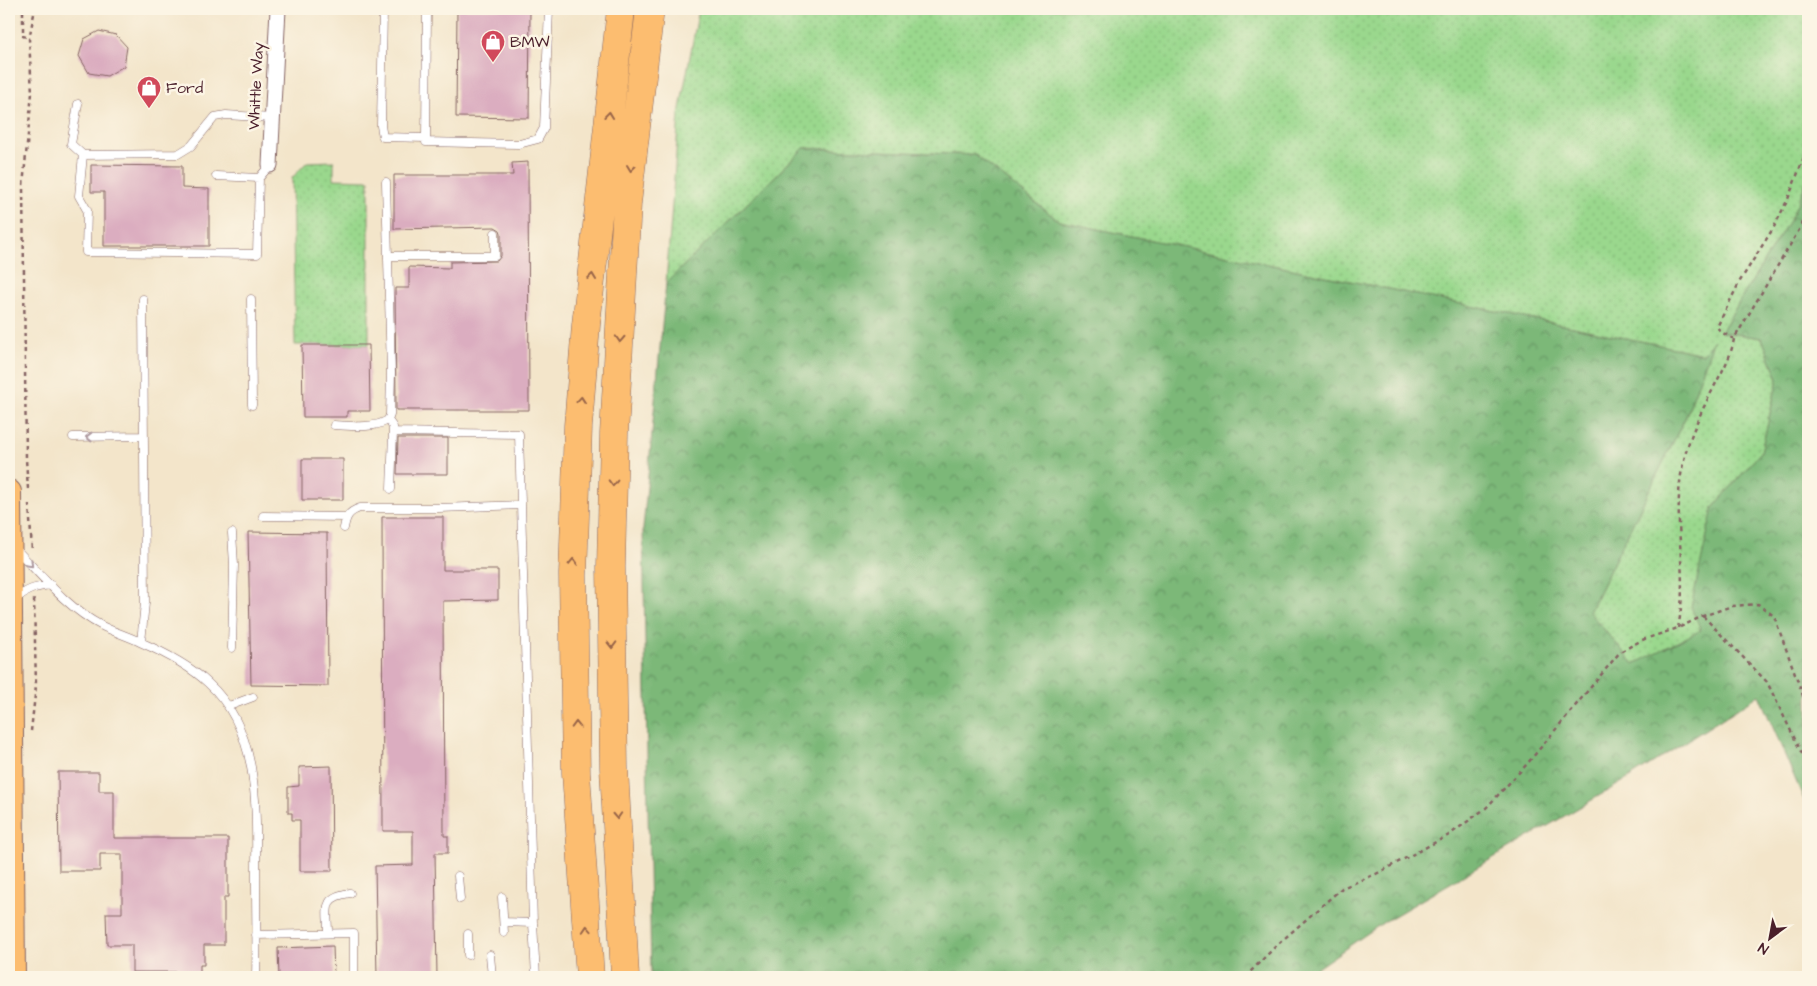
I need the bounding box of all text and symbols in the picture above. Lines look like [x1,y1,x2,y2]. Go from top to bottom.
shop icon: BMW [480,29,506,63]
place label: BMW [510,31,550,53]
street label: Whittle Way [243,41,270,131]
shop icon: Ford [136,75,162,109]
place label: Ford [166,77,203,99]
one-way arrow [603,111,614,119]
one-way arrow [626,165,637,173]
one-way arrow [586,272,597,280]
one-way arrow [614,335,625,343]
one-way arrow [575,396,586,404]
one-way arrow [85,432,93,442]
one-way arrow [608,479,618,487]
one-way arrow [24,558,33,567]
one-way arrow [568,558,579,566]
one-way arrow [607,642,617,649]
one-way arrow [570,720,581,728]
one-way arrow [611,812,622,820]
north arrow [1744,914,1794,964]
one-way arrow [581,924,592,932]
text: N [1754,937,1773,959]

